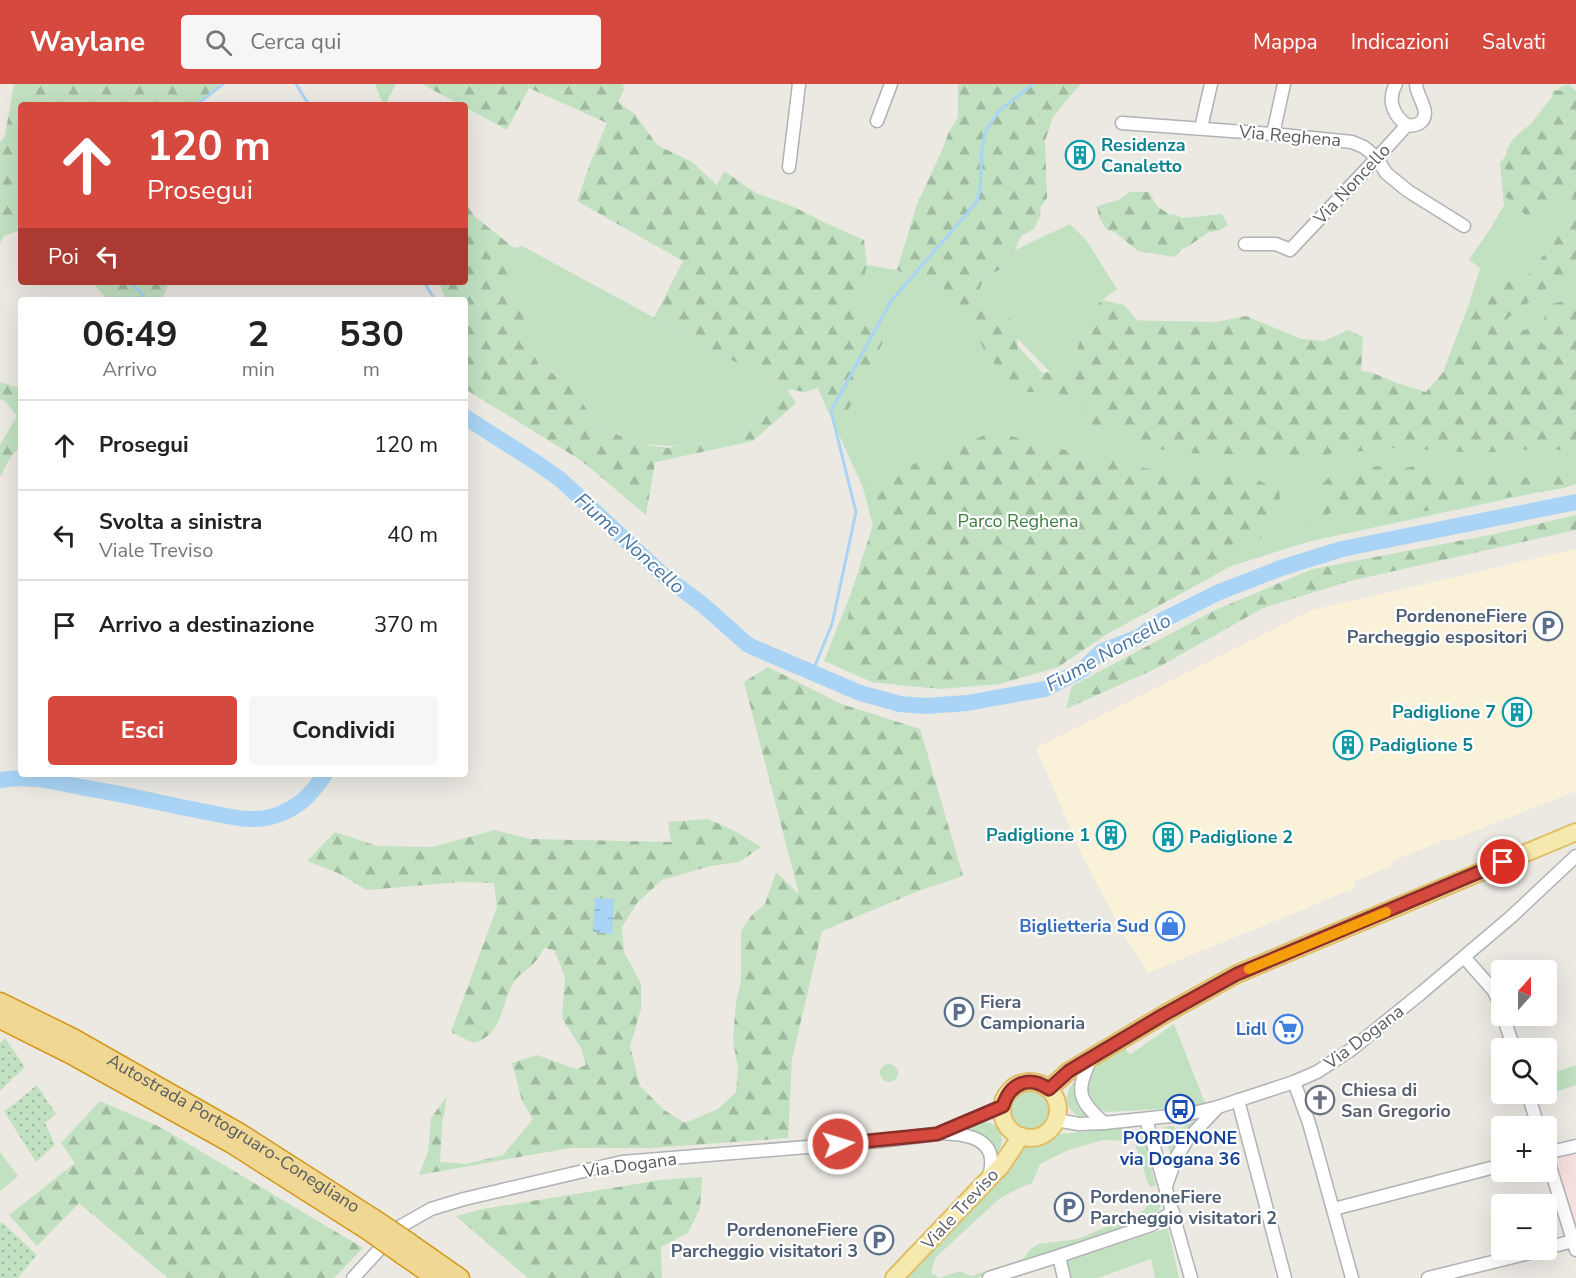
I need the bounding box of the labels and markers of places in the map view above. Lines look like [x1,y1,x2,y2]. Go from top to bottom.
place label: Residenza Canaletto [1101,133,1186,178]
building icon: Residenza Canaletto [1064,139,1096,171]
place label: PordenoneFiere Parcheggio espositori [1347,604,1527,649]
parking icon: PordenoneFiere Parcheggio espositori [1532,610,1564,642]
building icon: Padiglione 7 [1501,696,1533,728]
place label: Padiglione 7 [1392,700,1496,724]
building icon: Padiglione 5 [1332,729,1364,761]
place label: Padiglione 5 [1369,733,1473,757]
building icon: Padiglione 1 [1095,819,1127,851]
building icon: Padiglione 2 [1152,821,1184,853]
place label: Padiglione 1 [986,823,1090,847]
place label: Padiglione 2 [1189,825,1293,849]
pin [1477,836,1528,887]
shop icon: Biglietteria Sud [1154,910,1186,942]
place label: Biglietteria Sud [1019,914,1149,938]
place label: Fiera Campionaria [980,990,1085,1035]
parking icon: Fiera Campionaria [943,996,975,1028]
supermarket icon: Lidl [1272,1013,1304,1045]
place label: Lidl [1236,1017,1267,1041]
place label: Chiesa di San Gregorio [1341,1078,1451,1123]
church icon: Chiesa di San Gregorio [1304,1084,1336,1116]
bus stop icon: PORDENONE via Dogana 36 [1164,1093,1196,1125]
place label: PORDENONE via Dogana 36 [1119,1126,1240,1171]
place label: PordenoneFiere Parcheggio visitatori 2 [1090,1185,1277,1230]
parking icon: PordenoneFiere Parcheggio visitatori 2 [1053,1191,1085,1223]
place label: PordenoneFiere Parcheggio visitatori 3 [671,1218,858,1263]
parking icon: PordenoneFiere Parcheggio visitatori 3 [863,1224,895,1256]

